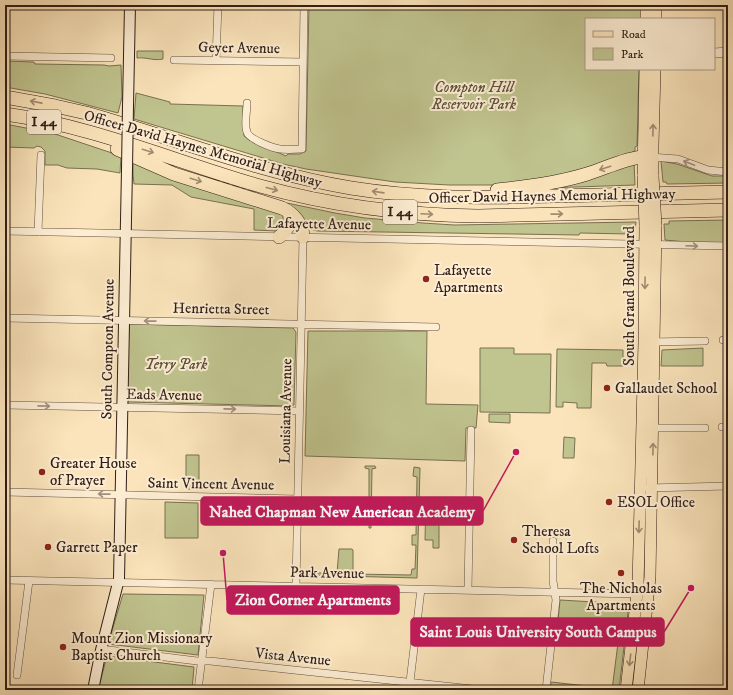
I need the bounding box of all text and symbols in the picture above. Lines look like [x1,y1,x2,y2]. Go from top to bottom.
legend [585,18,715,70]
text: Road [621,27,646,42]
street label: Geyer Avenue [198,38,280,58]
text: Park [621,47,643,62]
park label: Compton Hill Reservoir Park [431,78,517,114]
one-way arrow [30,98,43,106]
street label: Officer David Haynes Memorial Highway [82,106,325,192]
road number: I 44 [27,110,61,134]
one-way arrow [649,124,657,137]
one-way arrow [141,148,154,155]
one-way arrow [684,159,696,167]
one-way arrow [599,165,612,172]
one-way arrow [189,177,202,184]
street label: Officer David Haynes Memorial Highway [428,184,676,208]
one-way arrow [265,186,278,193]
one-way arrow [372,188,385,196]
road number: I 44 [383,200,417,224]
one-way arrow [550,210,563,218]
one-way arrow [420,211,433,218]
street label: Lafayette Avenue [267,214,371,234]
street label: South Grand Boulevard [620,226,639,366]
one-way arrow [685,242,698,250]
place label: Lafayette Apartments [434,261,503,297]
marker: Lafayette Apartments [421,274,431,284]
one-way arrow [641,276,649,289]
street label: South Compton Avenue [97,278,119,420]
street label: Henrietta Street [172,299,270,319]
one-way arrow [144,317,157,325]
park label: Terry Park [145,355,208,374]
street label: Louisiana Avenue [276,358,296,464]
place label: Gallaudet School [615,379,718,398]
marker: Gallaudet School [602,383,612,393]
street label: Eads Avenue [126,385,202,405]
one-way arrow [37,402,50,410]
one-way arrow [223,405,236,413]
one-way arrow [649,443,656,456]
place label: Greater House of Prayer [50,454,137,490]
marker: Greater House of Prayer [37,467,47,477]
street label: Saint Vincent Avenue [148,473,274,495]
one-way arrow [98,491,111,498]
place label: ESOL Office [617,493,695,512]
callout: Nahed Chapman New American Academy [201,497,483,525]
marker: ESOL Office [604,497,614,507]
text: Nahed Chapman New American Academy [209,502,475,522]
one-way arrow [636,520,643,533]
place label: Theresa School Lofts [522,522,599,558]
marker: Theresa School Lofts [509,535,519,545]
place label: Garrett Paper [56,538,138,557]
marker: Garrett Paper [43,542,53,552]
street label: Park Avenue [290,563,364,583]
marker: The Nicholas Apartments [616,568,626,578]
place label: The Nicholas Apartments [580,579,662,615]
callout: Zion Corner Apartments [227,586,399,614]
text: Zion Corner Apartments [235,590,392,610]
callout: Saint Louis University South Campus [411,618,664,646]
text: Saint Louis University South Campus [419,622,657,642]
place label: Mount Zion Missionary Baptist Church [71,629,213,665]
marker: Mount Zion Missionary Baptist Church [58,642,68,652]
street label: Vista Avenue [253,643,332,670]
one-way arrow [626,653,634,666]

